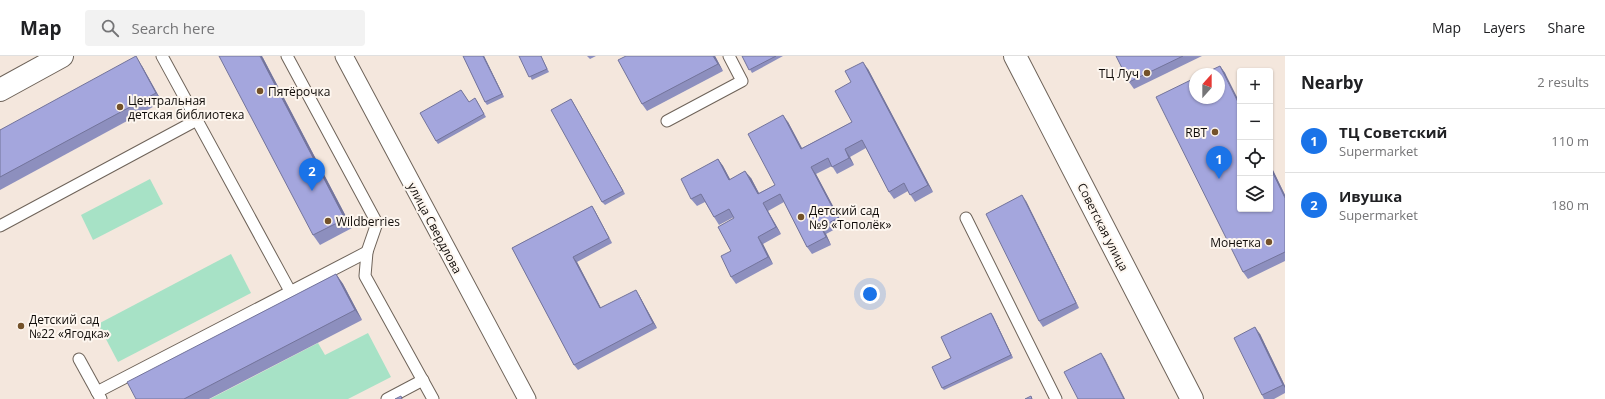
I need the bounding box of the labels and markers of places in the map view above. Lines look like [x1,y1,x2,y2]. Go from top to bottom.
place label: ТЦ Луч [1099,65,1139,82]
marker: ТЦ Луч [1142,68,1152,78]
place label: Пятёрочка [268,83,330,100]
marker: Пятёрочка [255,86,265,96]
place label: Центральная детская библиотека [128,92,245,123]
marker: Центральная детская библиотека [115,102,125,112]
place label: RBT [1185,124,1207,141]
marker: RBT [1210,127,1220,137]
pin: 1 [1206,146,1232,179]
pin: 2 [299,158,325,191]
place label: Детский сад №9 «Тополёк» [809,202,891,233]
marker: Детский сад №9 «Тополёк» [796,212,806,222]
place label: Wildberries [336,213,400,230]
marker: Wildberries [323,216,333,226]
place label: Монетка [1210,234,1261,251]
marker: Монетка [1264,237,1274,247]
place label: Детский сад №22 «Ягодка» [29,311,110,342]
marker: Детский сад №22 «Ягодка» [16,321,26,331]

